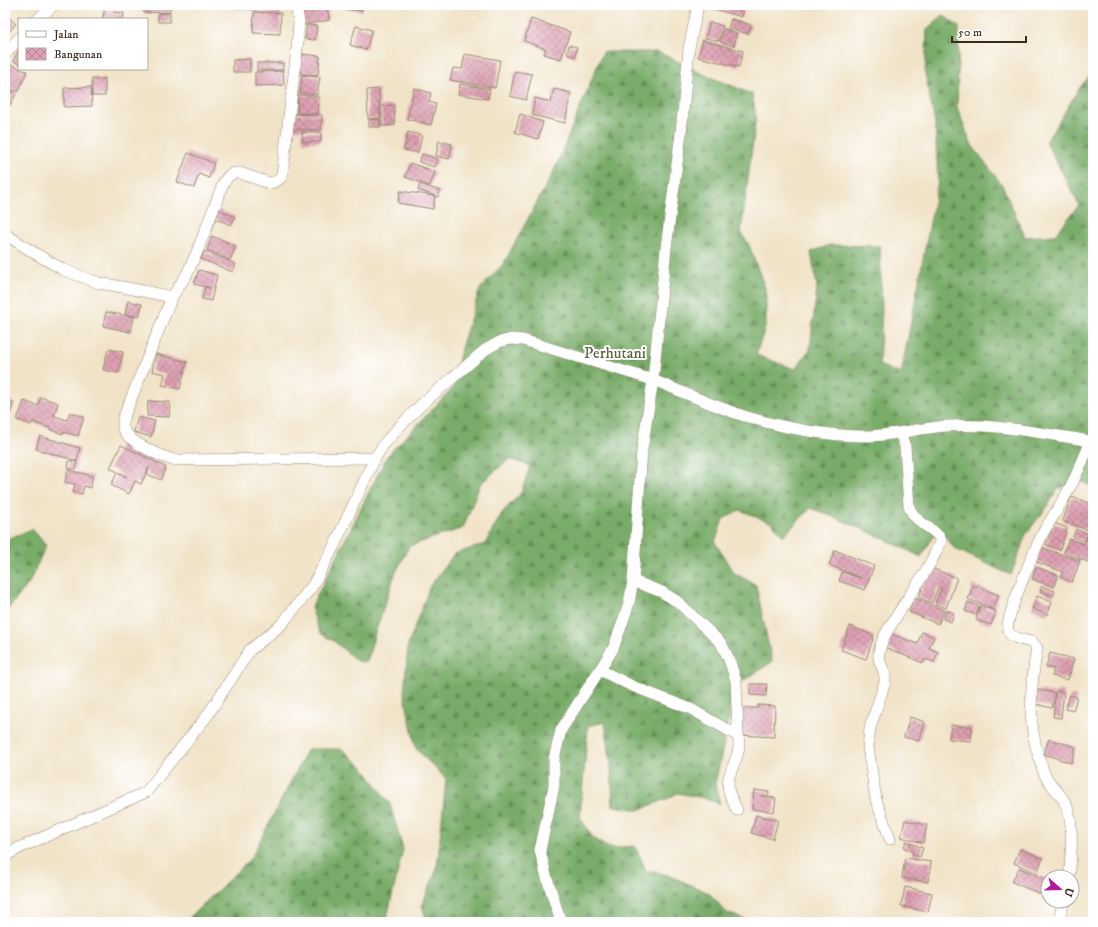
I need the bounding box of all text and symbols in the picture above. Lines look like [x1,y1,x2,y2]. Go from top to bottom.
legend [18,18,148,70]
scale bar [952,18,1026,44]
text: 50 m [958,25,982,40]
text: Jalan [53,27,79,42]
text: Bangunan [54,47,103,62]
park label: Perhutani [584,343,646,363]
north arrow [1040,869,1080,909]
text: U [1060,886,1076,899]

